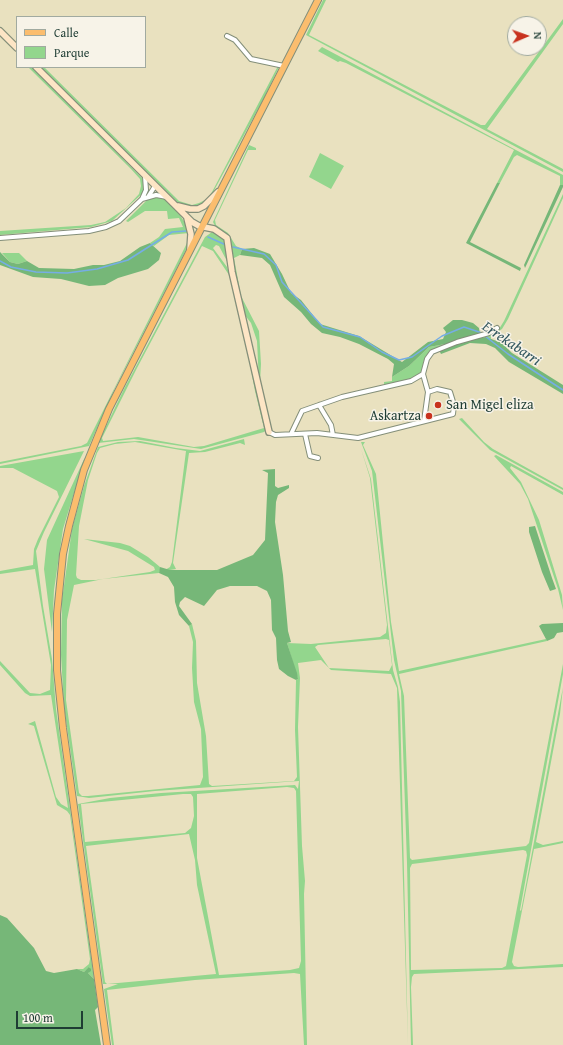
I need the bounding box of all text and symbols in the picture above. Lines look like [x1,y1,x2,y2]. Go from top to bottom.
legend [16,16,146,68]
north arrow [507,16,547,56]
text: Calle [54,24,79,41]
text: N [530,32,546,40]
text: Parque [54,44,89,61]
water label: Errekabarri [478,318,544,370]
place label: San Migel eliza [446,397,534,413]
marker: San Migel eliza [433,400,443,410]
place label: Askartza [370,408,421,424]
marker: Askartza [424,411,434,421]
scale bar [18,1003,85,1029]
text: 100 m [23,1009,53,1026]

